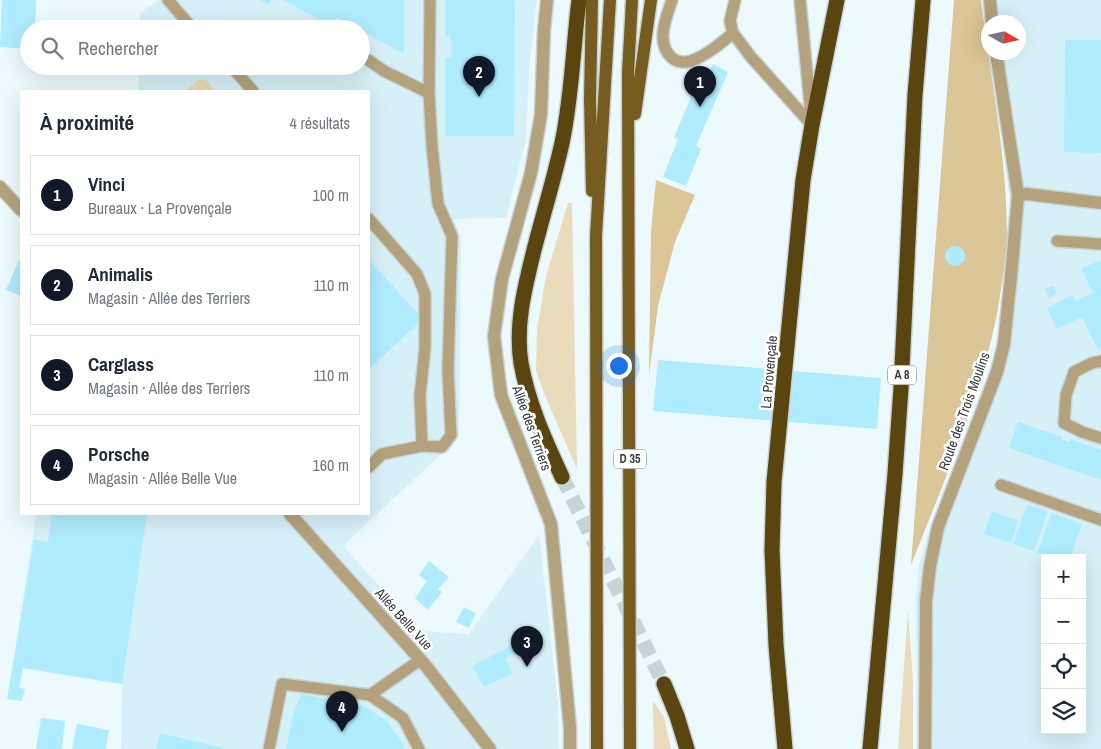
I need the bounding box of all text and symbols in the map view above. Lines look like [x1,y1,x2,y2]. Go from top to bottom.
north arrow [981,15,1026,60]
search box [20,20,370,75]
icon: search [38,34,66,62]
text: Rechercher [78,35,159,61]
pin: 2 [463,56,495,97]
pin: 1 [684,66,716,107]
text: À proximité [40,108,134,137]
text: 4 résultats [289,112,350,134]
text: Vinci [88,171,125,197]
text: 1 [53,184,61,206]
text: 100 m [313,184,349,206]
text: Bureaux · La Provençale [88,197,232,219]
text: Animalis [88,261,153,287]
text: 2 [53,274,61,296]
text: 110 m [313,274,349,296]
text: Magasin · Allée des Terriers [88,287,250,309]
street label: La Provençale [757,335,781,409]
street label: Route des Trois Moulins [934,349,994,473]
text: Carglass [88,351,154,377]
your location [606,353,632,379]
text: 3 [53,364,61,386]
text: 110 m [313,364,349,386]
road number: A 8 [888,366,916,384]
text: Magasin · Allée des Terriers [88,377,250,399]
street label: Allée des Terriers [508,382,556,473]
text: Porsche [88,441,149,467]
road number: D 35 [614,449,646,468]
text: 4 [53,454,61,476]
text: 160 m [313,454,349,476]
text: Magasin · Allée Belle Vue [88,467,237,489]
map controls [1041,554,1086,734]
button: + [1041,554,1086,599]
street label: Allée Belle Vue [371,583,437,654]
button: − [1041,599,1086,644]
pin: 3 [511,626,543,667]
button: locate [1041,644,1086,689]
button: layers [1041,689,1086,734]
pin: 4 [326,691,358,732]

